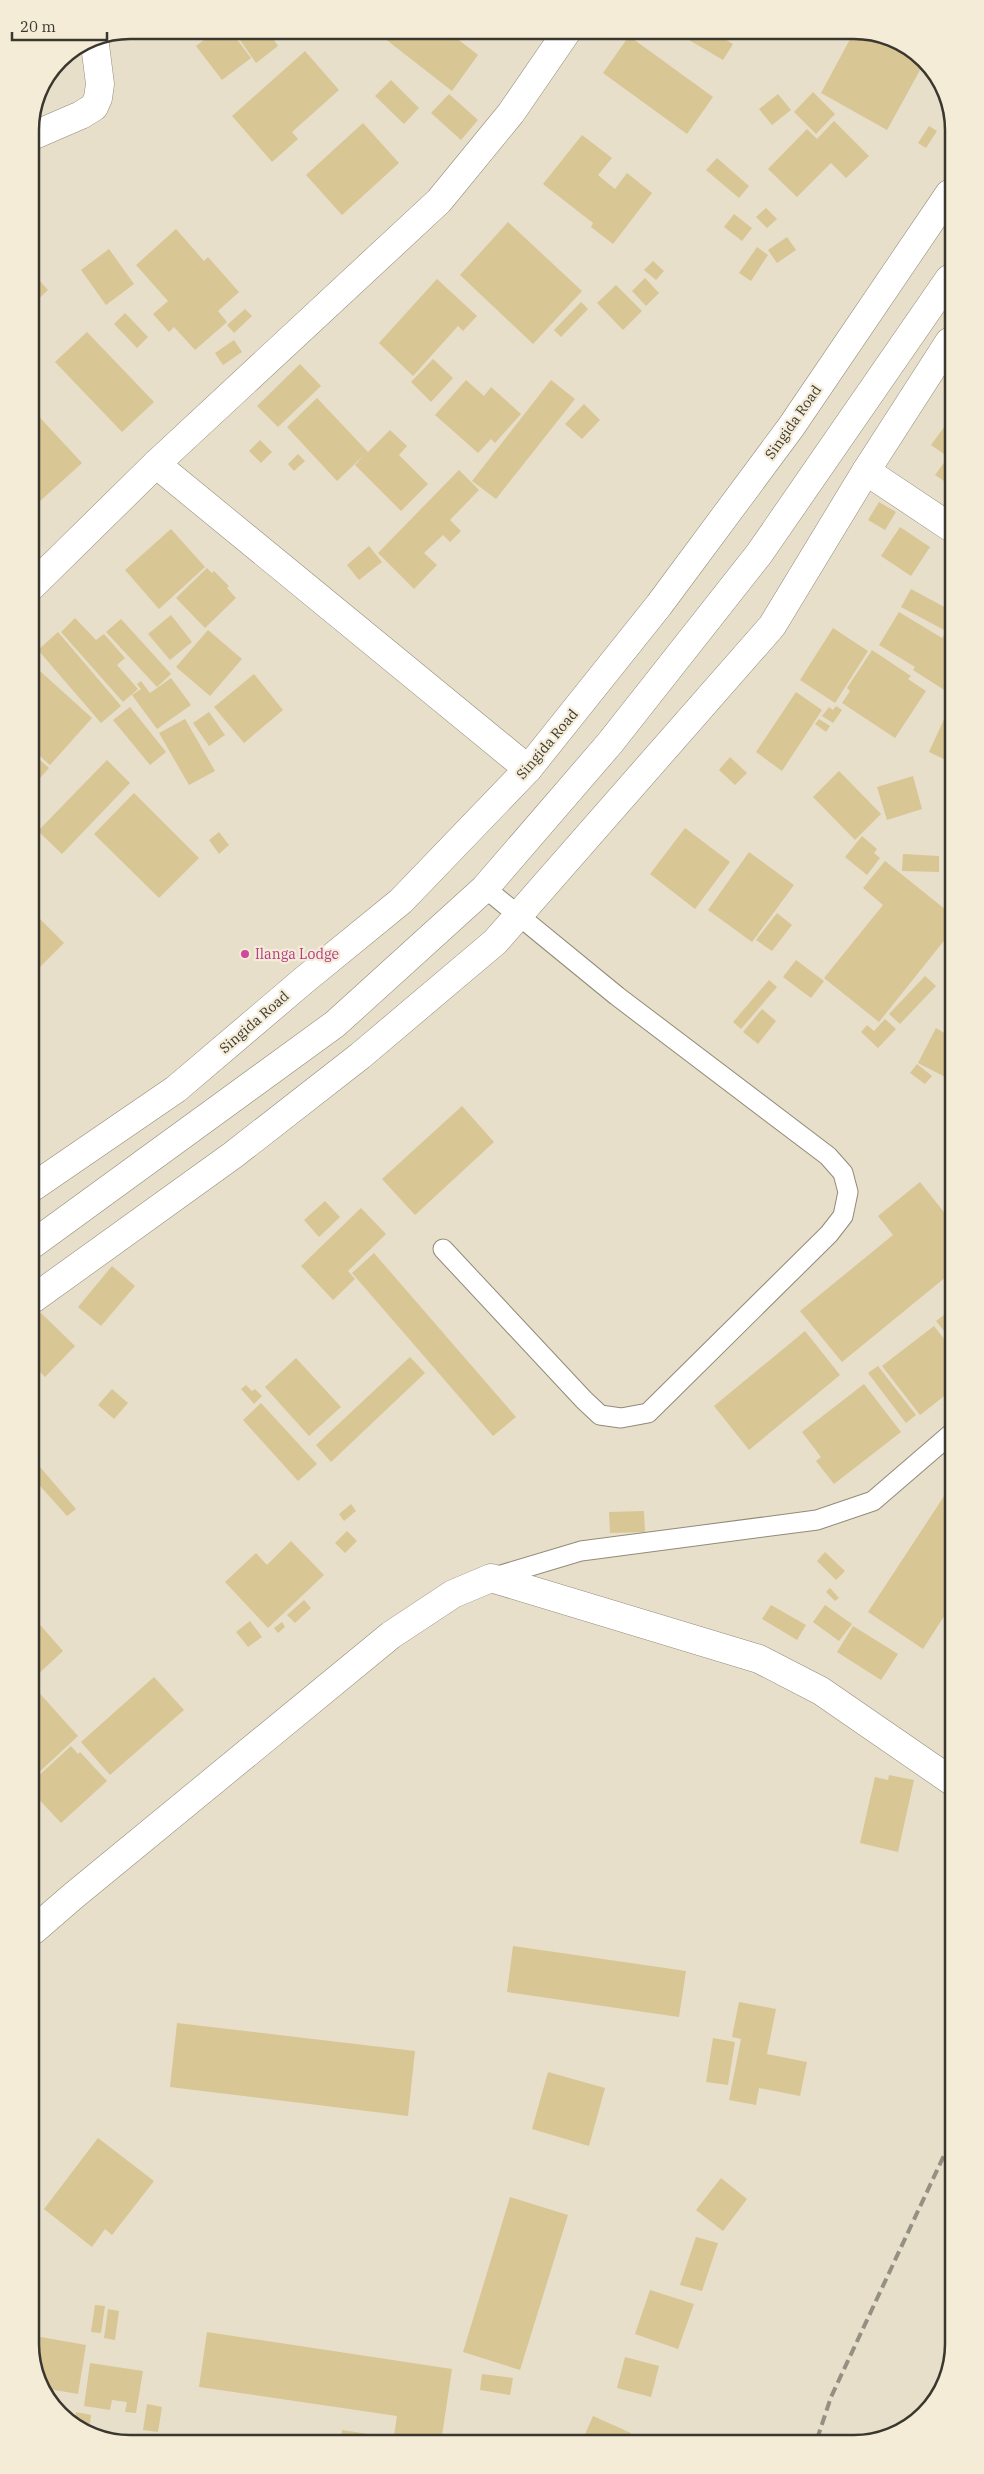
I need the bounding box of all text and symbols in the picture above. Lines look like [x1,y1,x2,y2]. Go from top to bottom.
scale bar [12,10,108,42]
text: 20 m [20,17,56,36]
street label: Singida Road [761,381,825,463]
street label: Singida Road [512,705,582,783]
place label: Ilanga Lodge [255,945,339,963]
marker: Ilanga Lodge [239,948,251,960]
street label: Singida Road [215,987,293,1057]

